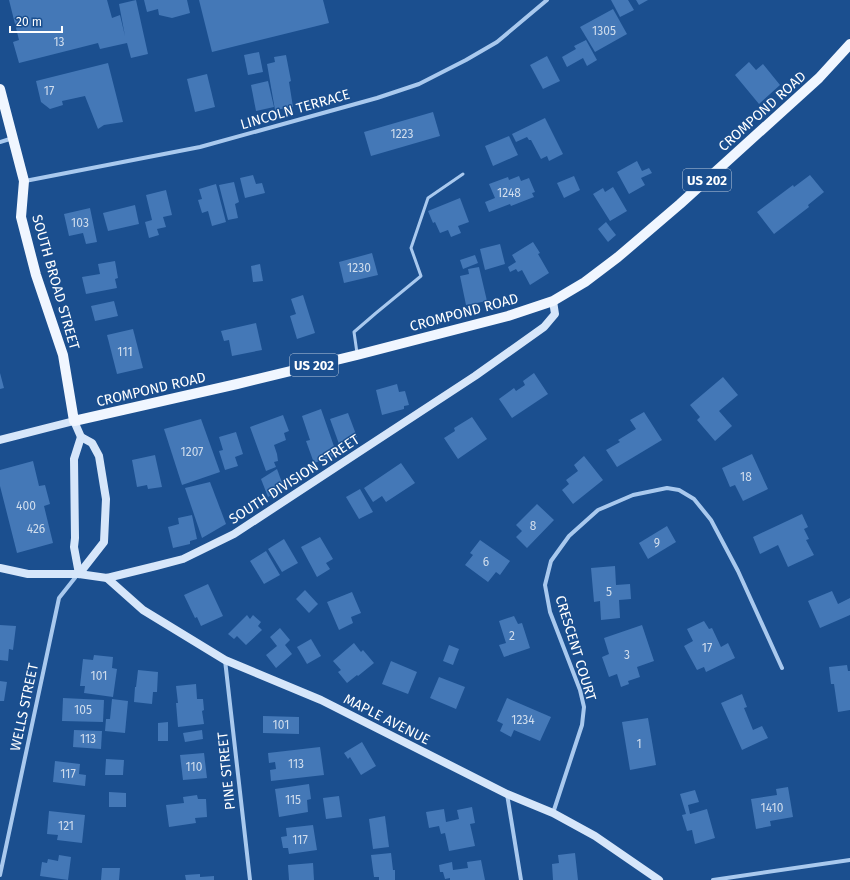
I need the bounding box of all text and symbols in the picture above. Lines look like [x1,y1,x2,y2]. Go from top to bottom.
scale bar [10,8,62,34]
text: 20 m [16,15,42,29]
house number: 1305 [592,24,616,38]
house number: 13 [53,35,65,49]
street label: CROMPOND ROAD [715,68,810,155]
house number: 17 [44,84,54,98]
street label: LINCOLN TERRACE [238,86,352,133]
house number: 1223 [390,127,414,141]
road number: US 202 [683,169,731,191]
house number: 1248 [497,186,521,200]
street label: SOUTH BROAD STREET [28,213,83,352]
house number: 103 [71,216,89,230]
house number: 1230 [347,261,371,275]
street label: CROMPOND ROAD [408,290,520,335]
house number: 111 [117,345,133,359]
road number: US 202 [290,354,338,376]
street label: CROMPOND ROAD [95,369,207,410]
street label: SOUTH DIVISION STREET [226,430,363,528]
house number: 1207 [181,445,203,459]
house number: 18 [740,470,752,484]
house number: 400 [16,499,36,513]
house number: 8 [530,519,537,533]
house number: 426 [27,522,45,536]
house number: 9 [654,536,660,550]
house number: 6 [483,555,489,569]
house number: 5 [606,585,612,599]
street label: CRESCENT COURT [551,594,600,704]
house number: 2 [509,629,515,643]
house number: 17 [702,641,712,655]
house number: 3 [624,648,630,662]
street label: WELLS STREET [7,661,42,753]
house number: 101 [91,669,107,683]
street label: MAPLE AVENUE [341,690,433,749]
house number: 105 [74,703,92,717]
house number: 1234 [511,713,535,727]
house number: 101 [273,718,289,732]
street label: PINE STREET [214,730,239,811]
house number: 113 [80,732,96,746]
house number: 1 [636,737,642,751]
house number: 113 [288,757,304,771]
house number: 110 [186,760,203,774]
house number: 117 [60,767,76,781]
house number: 115 [285,793,301,807]
house number: 1410 [761,801,784,815]
house number: 121 [58,819,74,833]
house number: 117 [292,833,308,847]

